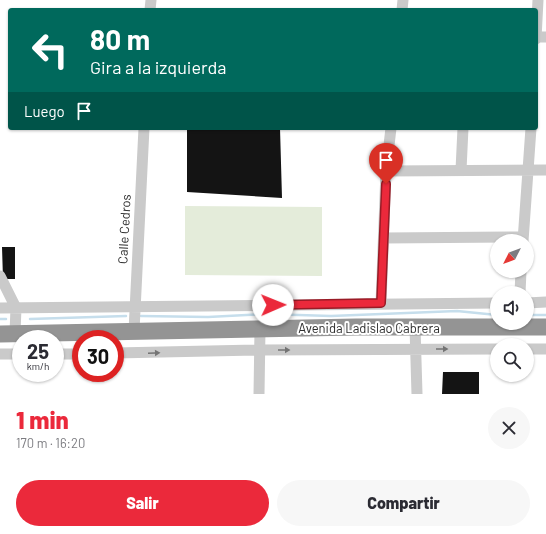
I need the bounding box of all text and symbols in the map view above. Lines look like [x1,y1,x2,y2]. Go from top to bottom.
text: 80 m [90,22,150,56]
icon: left [24,24,76,76]
text: Gira a la izquierda [90,56,227,78]
icon: arrive [73,100,95,122]
text: Luego [24,102,65,120]
pin [369,143,403,184]
icon: arrive [375,149,397,171]
street label: Calle Cedros [114,194,134,264]
north arrow [490,234,534,278]
map controls [490,234,534,382]
position arrow [252,284,294,326]
button: sound [490,286,534,330]
street label: Avenida Ladislao Cabrera [298,320,440,336]
speed limit sign: 30 [72,330,124,382]
button: search [490,338,534,382]
text: 25 [27,339,49,363]
one-way arrow [278,346,290,353]
one-way arrow [436,346,449,352]
one-way arrow [148,350,161,356]
text: km/h [27,360,49,372]
text: 1 min [16,405,69,434]
button: close [488,407,530,449]
text: 170 m · 16:20 [16,435,85,451]
button: Salir [16,480,269,526]
button: Compartir [277,480,530,526]

